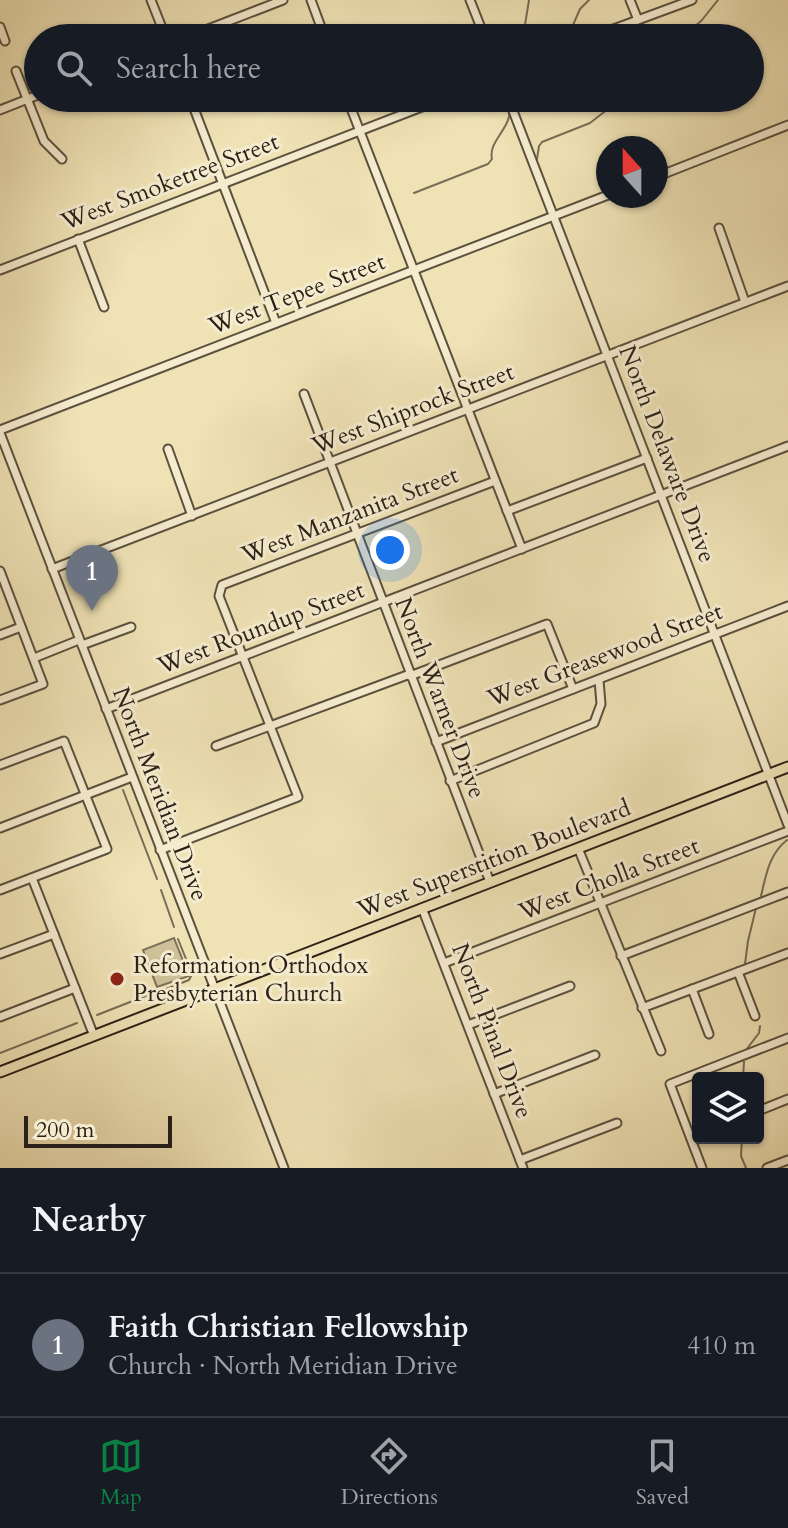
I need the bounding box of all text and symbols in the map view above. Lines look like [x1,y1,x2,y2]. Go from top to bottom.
search box [24,24,764,112]
icon: search [52,46,96,90]
text: Search here [116,48,261,89]
street label: West Smoketree Street [55,125,284,239]
north arrow [596,136,668,208]
street label: West Tepee Street [203,245,390,343]
street label: North Delaware Drive [610,341,724,567]
street label: West Shiprock Street [306,355,519,463]
street label: West Manzanita Street [236,458,464,572]
your location [370,530,410,570]
pin: 1 [66,545,118,611]
street label: West Roundup Street [152,573,369,683]
street label: North Warner Drive [386,593,494,803]
street label: West Greasewood Street [482,595,728,715]
street label: North Meridian Drive [104,682,216,906]
street label: West Superstition Boulevard [352,791,636,927]
street label: West Cholla Street [513,829,704,929]
street label: North Pinal Drive [443,939,541,1123]
place label: Reformation Orthodox Presbyterian Church [133,949,369,1010]
marker: Reformation Orthodox Presbyterian Church [108,970,126,988]
map controls [692,1072,764,1144]
button: layers [692,1072,764,1144]
scale bar [24,1112,172,1148]
text: 200 m [36,1115,94,1145]
text: Nearby [32,1197,147,1243]
text: Faith Christian Fellowship [108,1307,469,1348]
text: 1 [51,1328,65,1363]
text: 410 m [687,1328,756,1363]
text: Church · North Meridian Drive [108,1348,458,1383]
tab: Map [99,1434,143,1512]
tab: Directions [341,1434,438,1512]
tab: Saved [636,1434,689,1512]

